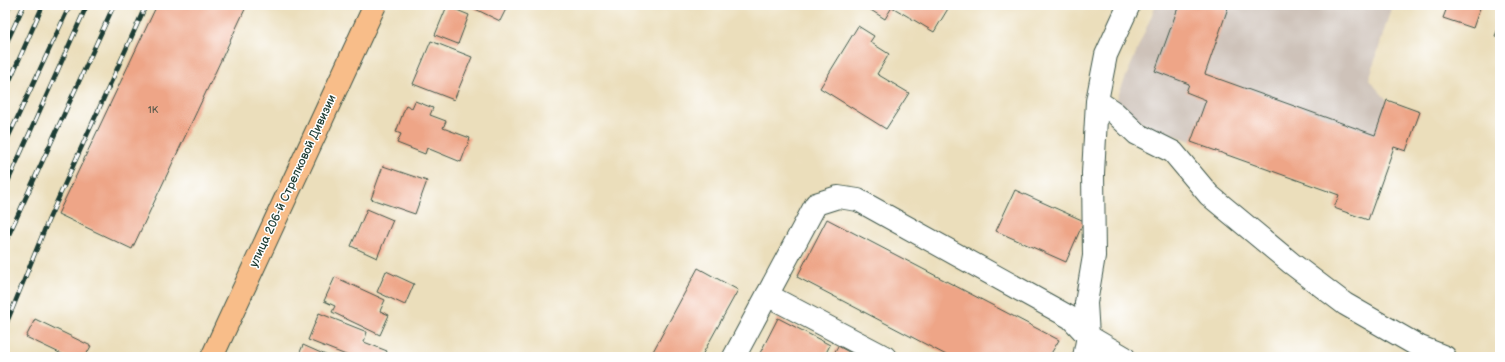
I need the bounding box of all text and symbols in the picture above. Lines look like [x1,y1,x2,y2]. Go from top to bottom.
street label: улица 206-й Стрелковой Дивизии [246,92,340,270]
house number: 1К [148,104,159,116]

